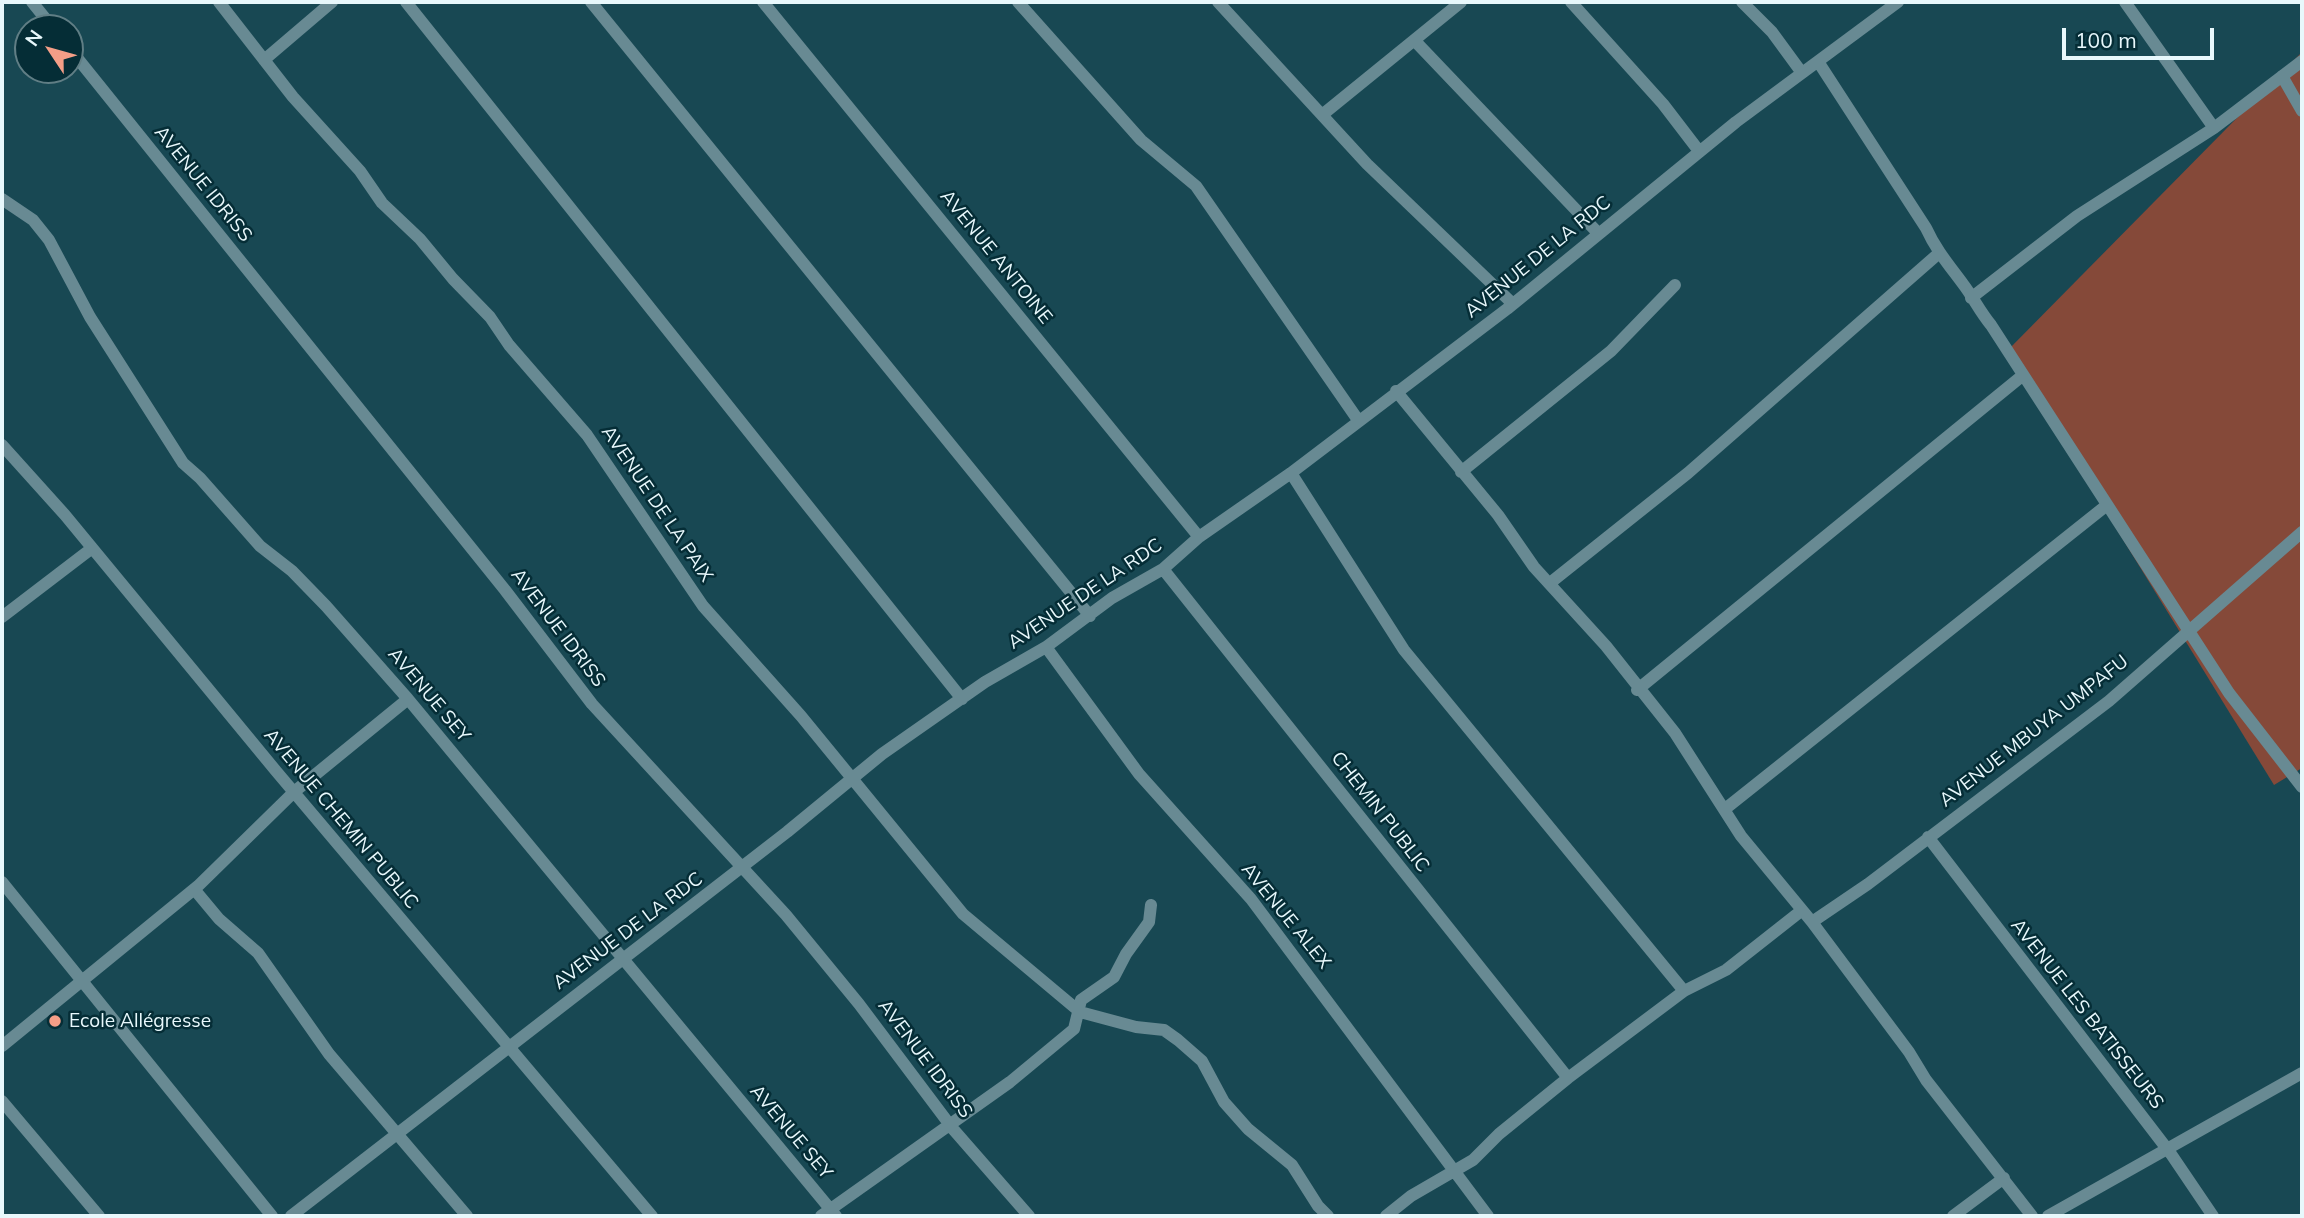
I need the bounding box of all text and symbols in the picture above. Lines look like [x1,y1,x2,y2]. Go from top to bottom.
north arrow [14,14,84,84]
scale bar [2066,14,2218,58]
text: N [20,25,48,51]
text: 100 m [2075,27,2137,53]
street label: AVENUE IDRISS [149,121,257,247]
street label: AVENUE ANTOINE [935,186,1057,328]
street label: AVENUE DE LA RDC [1460,191,1616,323]
street label: AVENUE DE LA PAIX [596,422,718,586]
street label: AVENUE DE LA RDC [1004,534,1166,654]
street label: AVENUE IDRISS [506,564,610,692]
street label: AVENUE SEY [383,643,475,747]
street label: AVENUE MBUYA UMPAFU [1935,650,2133,812]
street label: AVENUE CHEMIN PUBLIC [259,724,423,914]
street label: CHEMIN PUBLIC [1326,747,1434,877]
street label: AVENUE ALEX [1236,859,1336,973]
street label: AVENUE DE LA RDC [549,867,707,995]
street label: AVENUE LES BATISSEURS [2006,914,2168,1114]
street label: AVENUE IDRISS [873,995,977,1123]
place label: Ecole Allégresse [69,1010,211,1032]
marker: Ecole Allégresse [47,1013,63,1029]
street label: AVENUE SEY [745,1080,837,1184]

